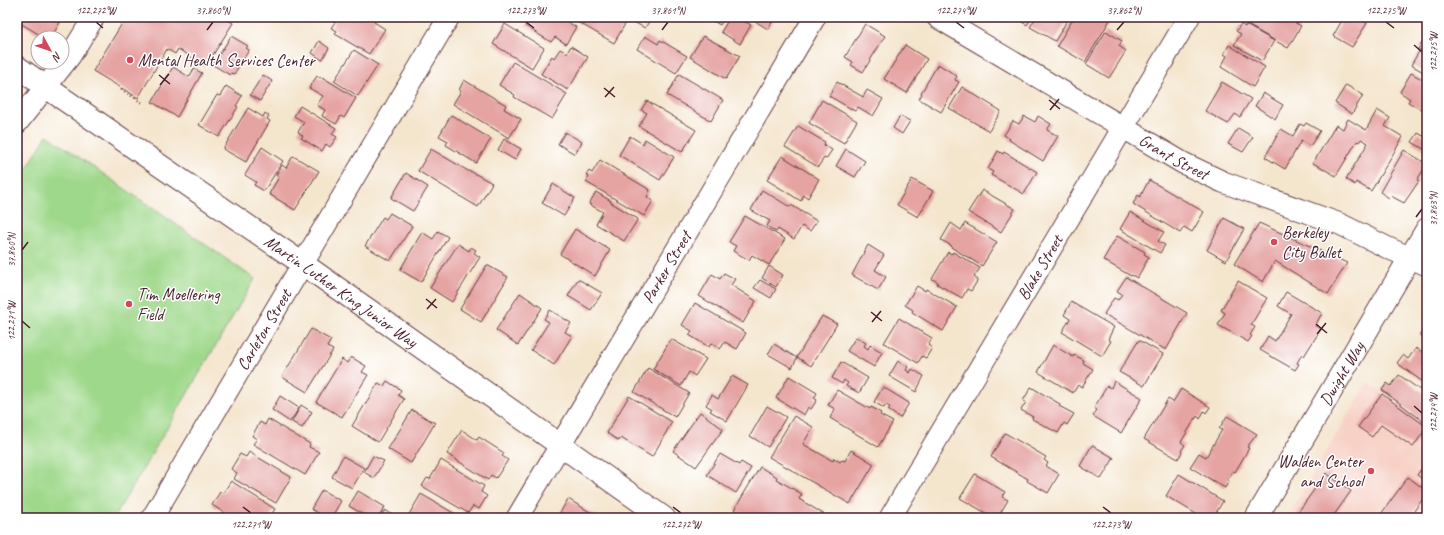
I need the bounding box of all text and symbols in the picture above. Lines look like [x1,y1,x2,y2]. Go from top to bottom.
text: 122.272°W [76,4,117,17]
text: 37.860°N [196,4,232,17]
text: 122.273°W [506,4,547,17]
text: 37.861°N [651,4,687,17]
text: 122.274°W [936,4,977,17]
text: 37.862°N [1107,4,1143,17]
text: 122.275°W [1366,4,1407,17]
north arrow [30,30,70,70]
text: 122.275°W [1427,31,1440,72]
text: N [49,49,65,65]
place label: Mental Health Services Center [138,50,317,71]
marker: Mental Health Services Center [125,55,135,65]
street label: Grant Street [1135,129,1214,185]
text: 37.863°N [1427,190,1440,226]
place label: Berkeley City Ballet [1282,222,1344,263]
street label: Parker Street [637,225,697,307]
street label: Blake Street [1012,229,1068,304]
street label: Martin Luther King Junior Way [260,230,423,353]
text: 37.860°N [5,231,18,267]
marker: Berkeley City Ballet [1269,237,1279,247]
street label: Carleton Street [232,283,297,374]
place label: Tim Moellering Field [137,284,221,325]
marker: Tim Moellering Field [124,299,134,309]
text: 122.271°W [5,300,18,341]
street label: Dwight Way [1315,337,1369,409]
text: 122.274°W [1427,392,1440,433]
place label: Walden Center and School [1278,451,1366,492]
marker: Walden Center and School [1366,466,1376,476]
text: 122.271°W [231,518,272,531]
text: 122.272°W [661,518,702,531]
text: 122.273°W [1091,518,1132,531]

